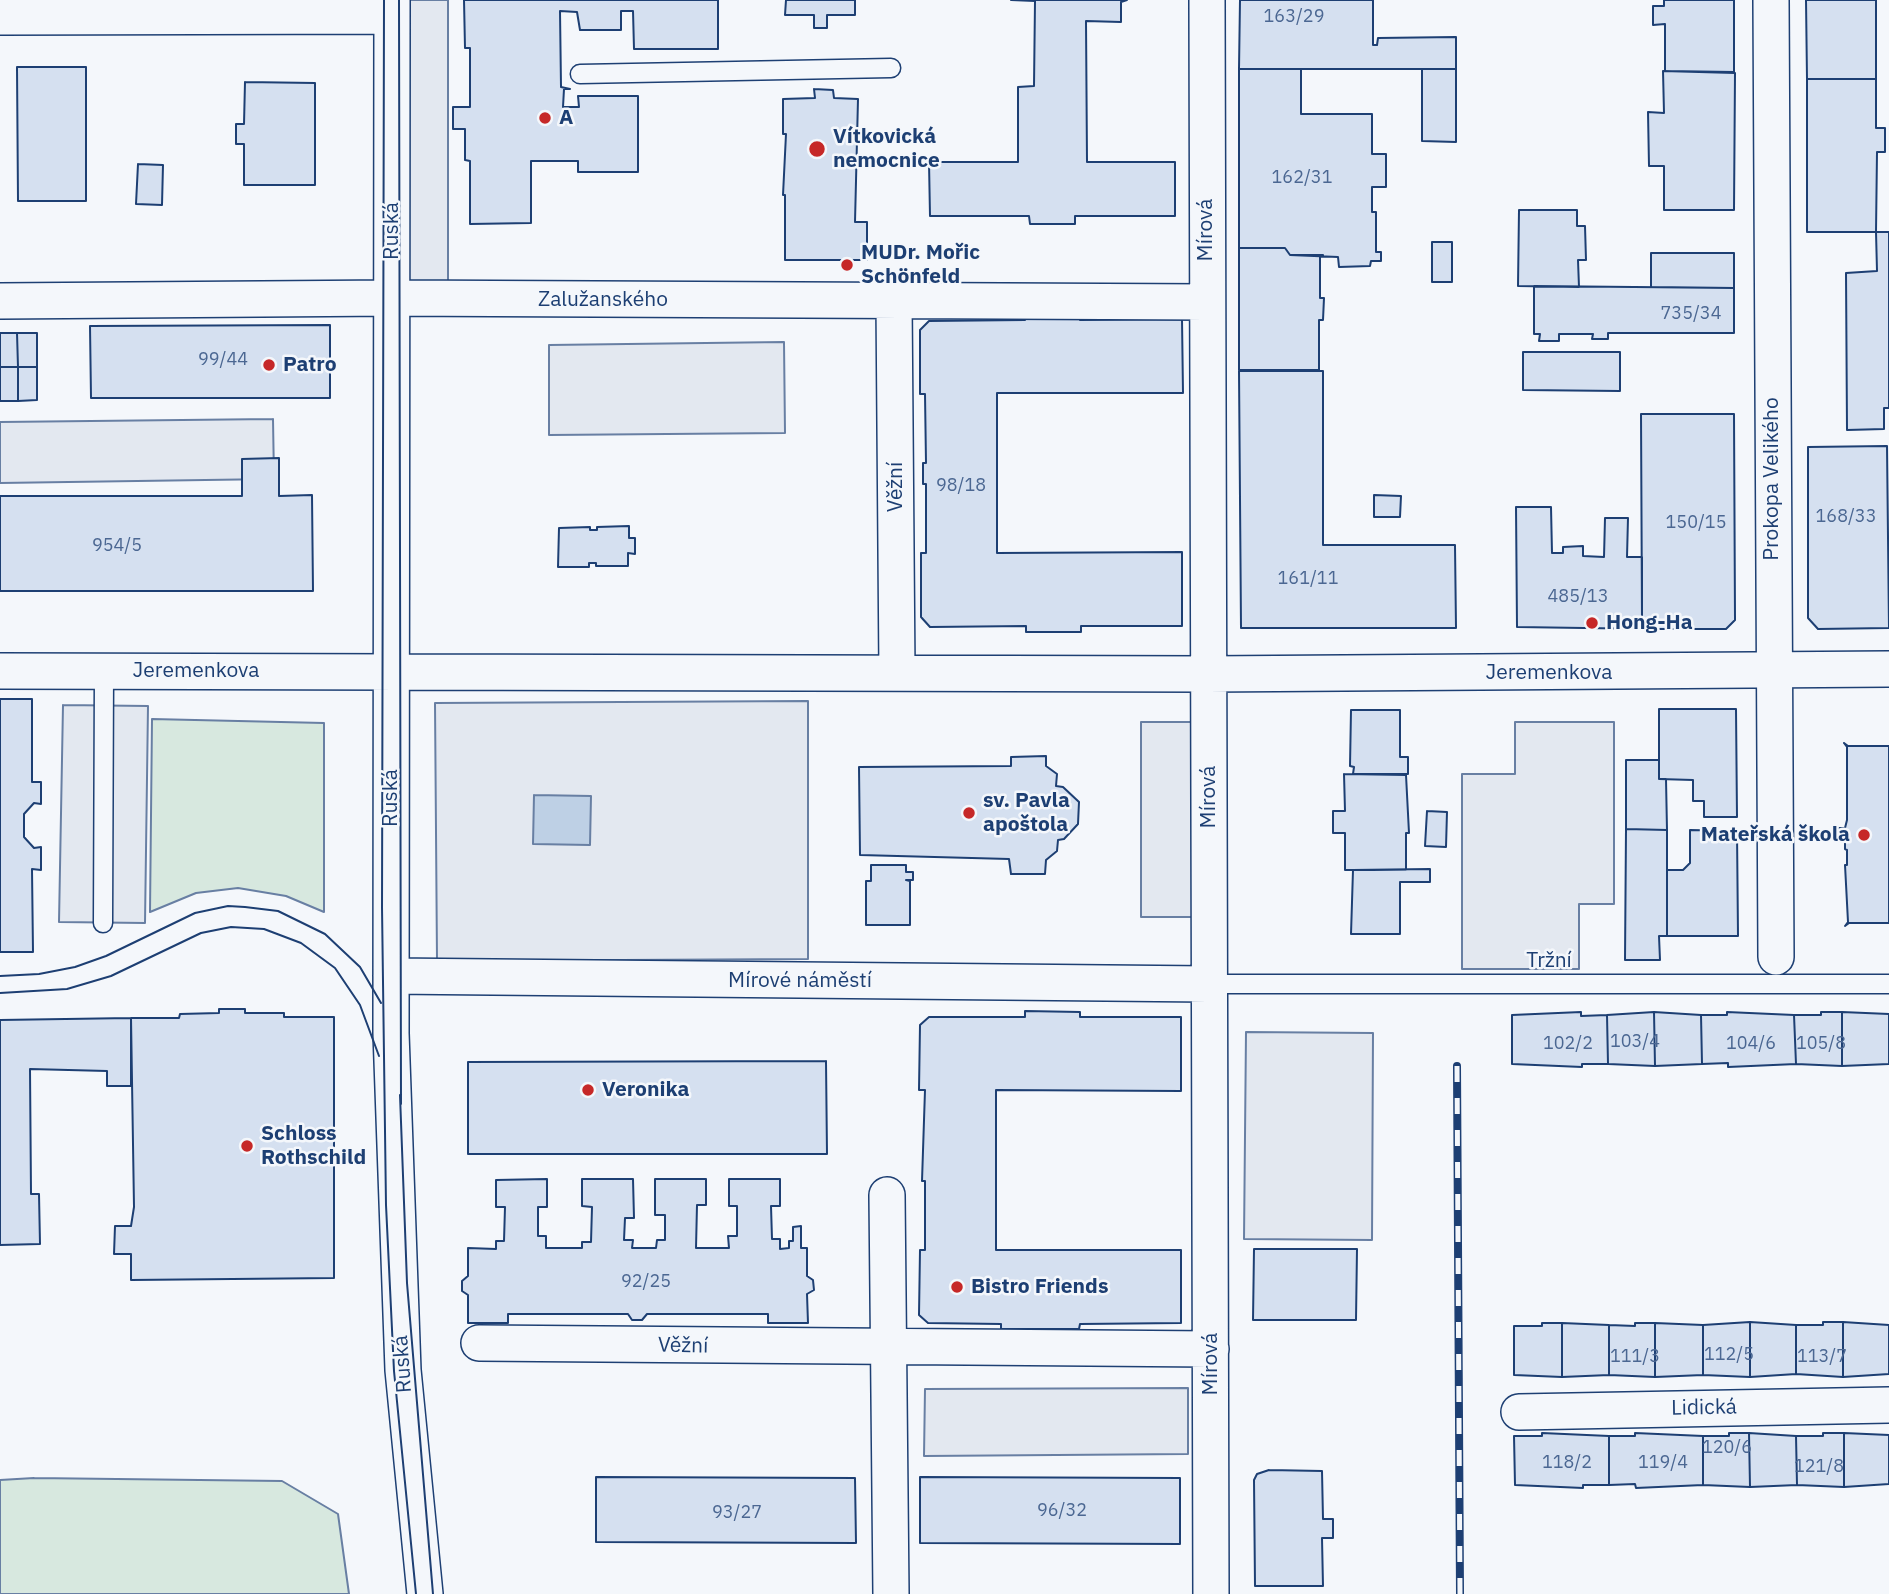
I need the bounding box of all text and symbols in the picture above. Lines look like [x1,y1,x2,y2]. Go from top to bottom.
house number: 163/29 [1264,6,1324,28]
place label: A [559,105,573,131]
marker: A [537,110,553,126]
place label: Vítkovická nemocnice [833,124,940,174]
marker: Vítkovická nemocnice [807,139,827,159]
house number: 162/31 [1272,167,1332,189]
street label: Mírová [1193,199,1219,261]
street label: Ruská [379,202,405,260]
place label: MUDr. Mořic Schönfeld [861,240,980,290]
marker: MUDr. Mořic Schönfeld [839,257,855,273]
street label: Zalužanského [538,287,668,313]
house number: 735/34 [1661,303,1721,325]
house number: 99/44 [198,349,248,371]
place label: Patro [283,352,337,378]
marker: Patro [261,357,277,373]
street label: Prokopa Velikého [1759,397,1785,561]
street label: Věžní [883,462,909,512]
house number: 98/18 [936,475,986,497]
house number: 168/33 [1816,506,1876,528]
house number: 150/15 [1666,512,1726,534]
house number: 954/5 [92,535,142,557]
house number: 161/11 [1278,568,1338,590]
house number: 485/13 [1548,586,1608,608]
place label: Hong-Ha [1606,610,1693,636]
marker: Hong-Ha [1584,615,1600,631]
street label: Jeremenkova [133,658,259,684]
street label: Jeremenkova [1486,660,1612,686]
street label: Mírová [1196,766,1222,828]
street label: Ruská [378,769,404,827]
place label: sv. Pavla apoštola [983,788,1070,838]
marker: sv. Pavla apoštola [961,805,977,821]
place label: Mateřská škola [1701,822,1850,848]
marker: Mateřská škola [1856,827,1872,843]
street label: Tržní [1526,948,1572,974]
street label: Mírové náměstí [728,968,872,994]
house number: 103/4 [1610,1031,1660,1053]
house number: 102/2 [1543,1033,1593,1055]
house number: 104/6 [1726,1033,1776,1055]
house number: 105/8 [1796,1033,1846,1055]
place label: Veronika [602,1077,690,1103]
marker: Veronika [580,1082,596,1098]
place label: Schloss Rothschild [261,1121,366,1171]
marker: Schloss Rothschild [239,1138,255,1154]
house number: 92/25 [621,1271,671,1293]
place label: Bistro Friends [971,1274,1108,1300]
marker: Bistro Friends [949,1279,965,1295]
street label: Věžní [658,1333,708,1359]
street label: Mírová [1198,1333,1224,1395]
street label: Ruská [388,1334,418,1394]
house number: 112/5 [1704,1344,1754,1366]
house number: 111/3 [1610,1346,1660,1368]
house number: 113/7 [1797,1346,1847,1368]
street label: Lidická [1671,1395,1737,1421]
house number: 120/6 [1702,1437,1752,1459]
house number: 118/2 [1542,1452,1592,1474]
house number: 119/4 [1638,1452,1688,1474]
house number: 121/8 [1794,1456,1844,1478]
house number: 96/32 [1037,1500,1087,1522]
house number: 93/27 [712,1502,762,1524]

